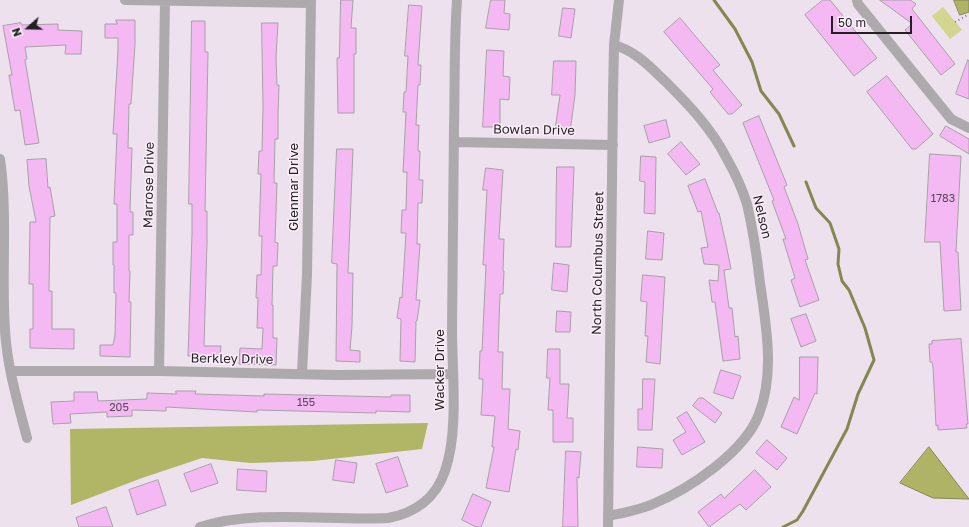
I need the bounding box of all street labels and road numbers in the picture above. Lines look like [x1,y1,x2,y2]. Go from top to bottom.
street label: Bowlan Drive [493,121,575,139]
street label: Marrose Drive [140,142,158,228]
street label: Glenmar Drive [286,143,302,231]
street label: North Columbus Street [589,191,607,335]
street label: Nelson [749,194,775,240]
street label: Wacker Drive [432,329,448,411]
street label: Berkley Drive [191,350,273,368]

